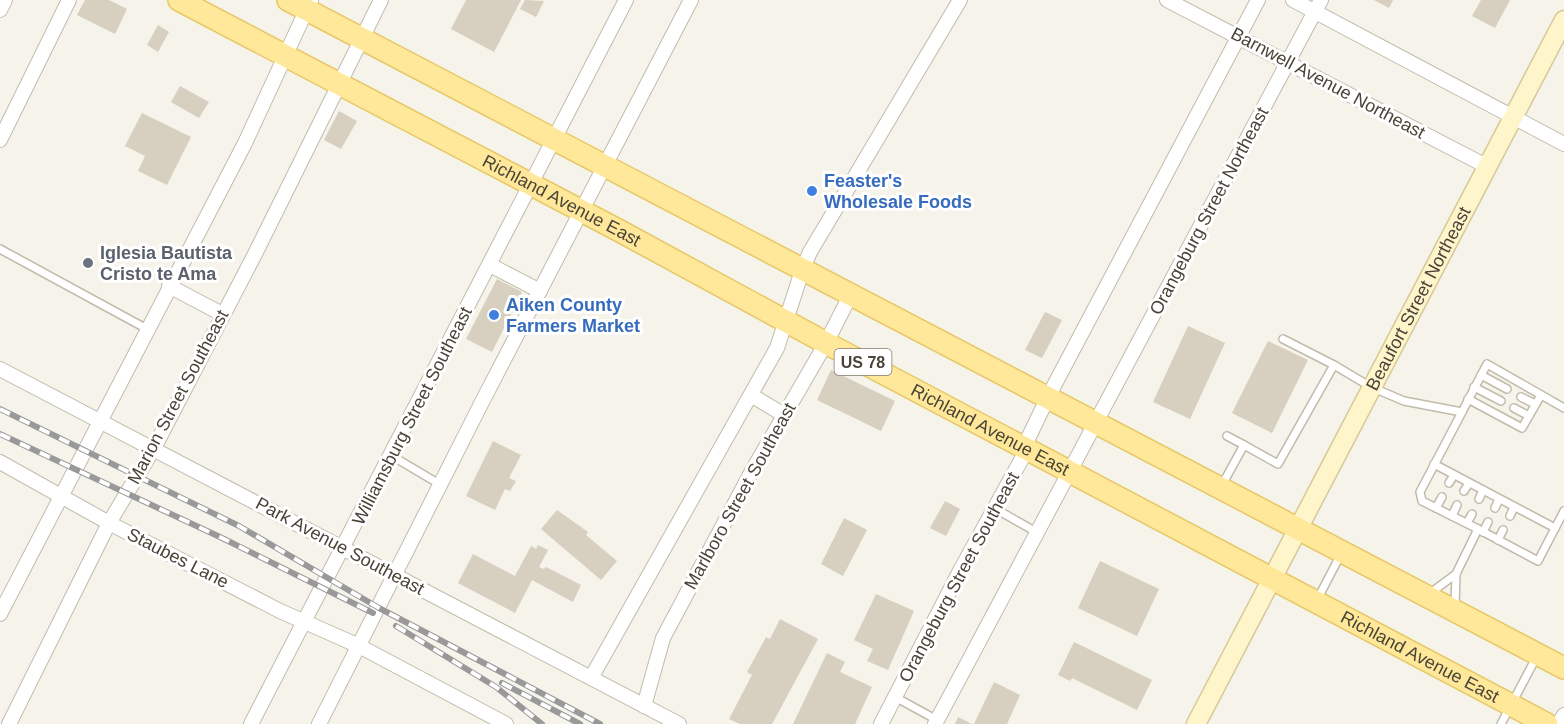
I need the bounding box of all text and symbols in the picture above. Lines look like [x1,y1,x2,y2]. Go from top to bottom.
street label: Barnwell Avenue Northeast [1228,23,1428,143]
street label: Orangeburg Street Northeast [1146,104,1272,318]
street label: Richland Avenue East [479,151,644,250]
place label: Feaster's Wholesale Foods [824,171,972,212]
marker: Feaster's Wholesale Foods [805,184,819,198]
street label: Beaufort Street Northeast [1362,203,1475,394]
place label: Iglesia Bautista Cristo te Ama [100,243,233,284]
marker: Iglesia Bautista Cristo te Ama [81,256,95,270]
place label: Aiken County Farmers Market [506,295,640,336]
street label: Williamsburg Street Southeast [348,304,476,528]
street label: Marion Street Southeast [124,307,232,487]
marker: Aiken County Farmers Market [487,308,501,322]
road number: US 78 [834,349,892,375]
street label: Richland Avenue East [908,380,1073,480]
street label: Marlboro Street Southeast [680,399,800,593]
street label: Orangeburg Street Southeast [895,468,1023,686]
street label: Park Avenue Southeast [252,493,428,599]
street label: Staubes Lane [124,524,232,592]
street label: Richland Avenue East [1337,607,1502,707]

